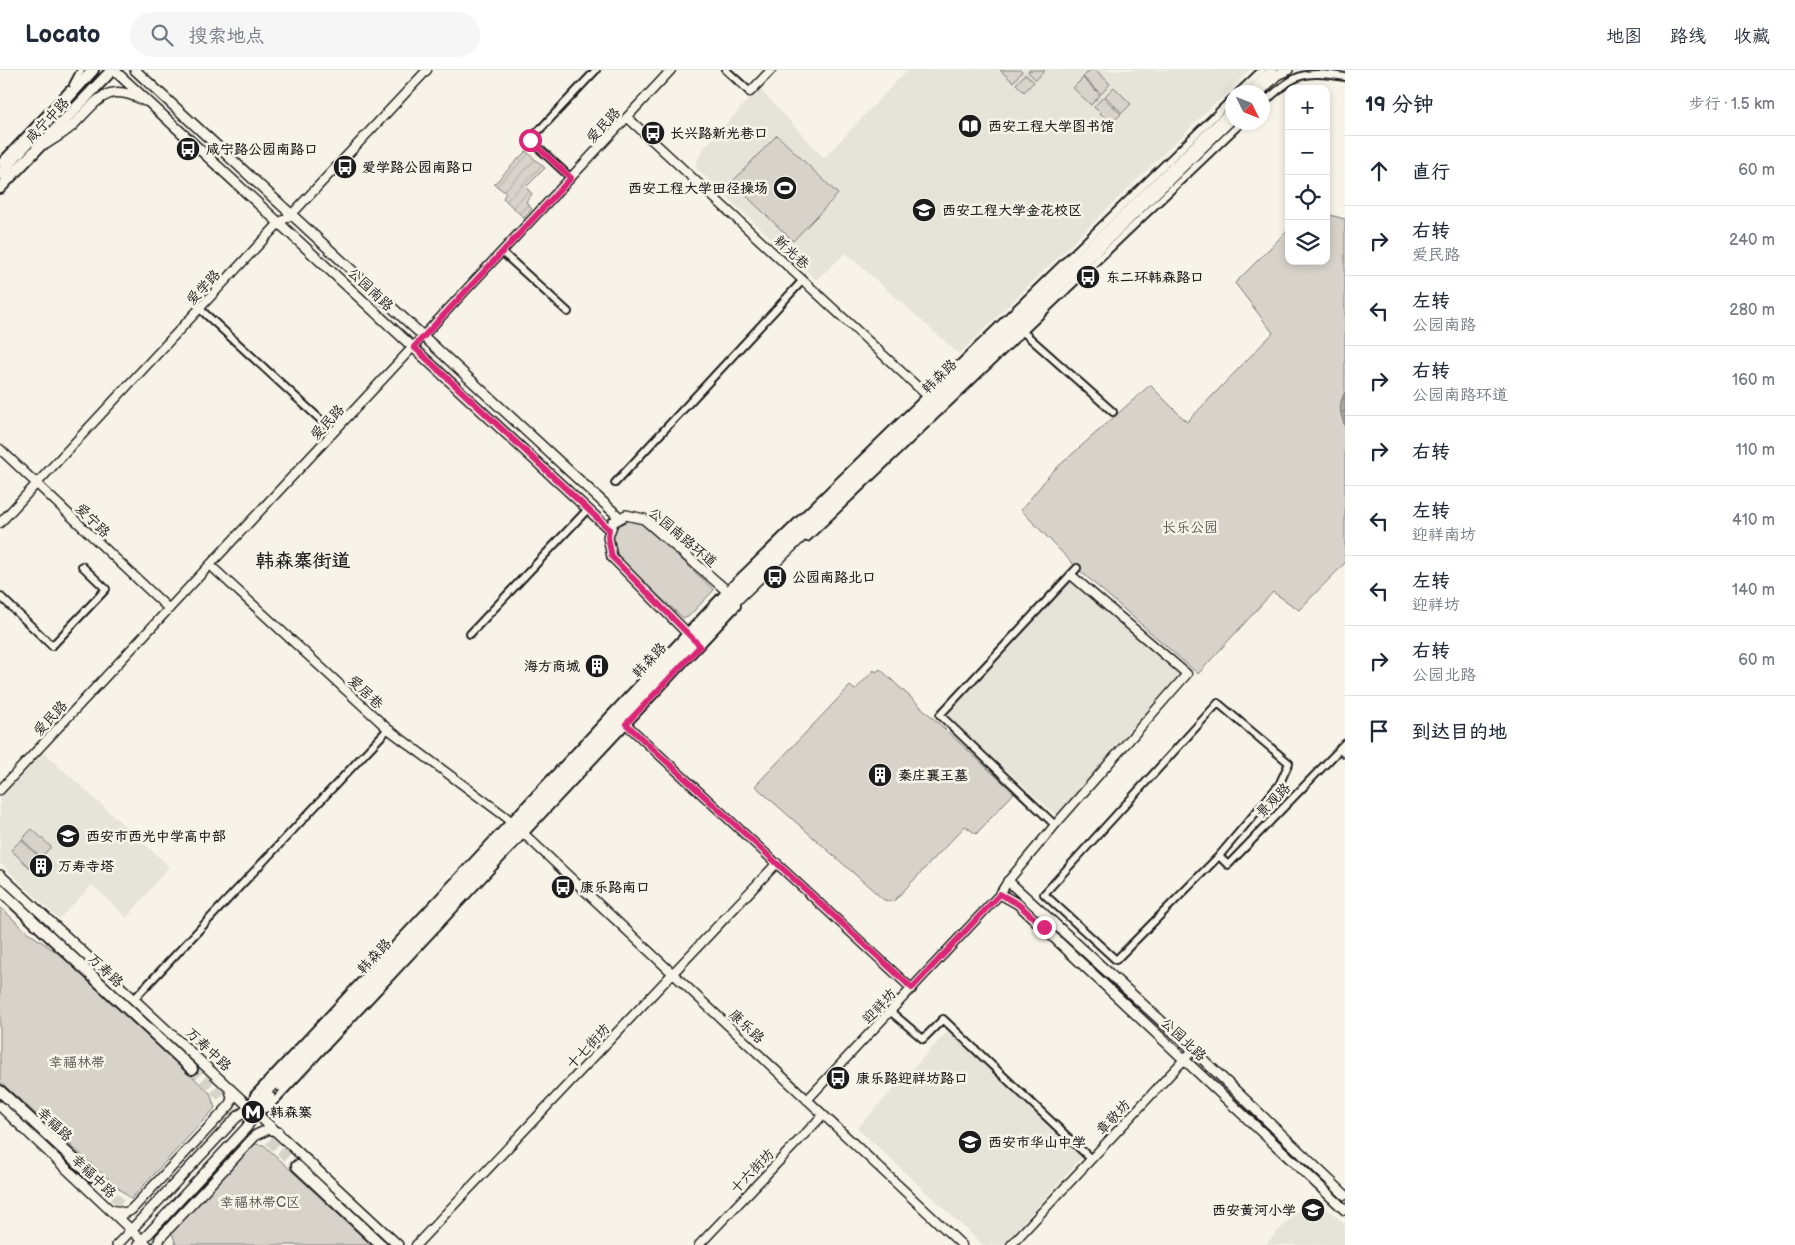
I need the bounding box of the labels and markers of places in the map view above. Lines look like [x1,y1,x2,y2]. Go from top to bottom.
library icon: 西安工程大学图书馆 [957,113,983,139]
place label: 西安工程大学图书馆 [988,118,1114,135]
bus stop icon: 长兴路新光巷口 [640,120,666,146]
place label: 长兴路新光巷口 [670,125,768,142]
bus stop icon: 咸宁路公园南路口 [175,136,201,162]
place label: 咸宁路公园南路口 [206,141,318,158]
bus stop icon: 爱学路公园南路口 [332,154,358,180]
place label: 爱学路公园南路口 [362,159,474,176]
sports icon: 西安工程大学田径操场 [772,175,798,201]
place label: 西安工程大学田径操场 [628,180,768,197]
school or university icon: 西安工程大学金花校区 [911,197,937,223]
place label: 西安工程大学金花校区 [942,202,1082,219]
bus stop icon: 东二环韩森路口 [1075,264,1101,290]
place label: 东二环韩森路口 [1106,269,1204,286]
bus stop icon: 公园南路北口 [762,564,788,590]
place label: 公园南路北口 [792,569,876,586]
building icon: 海方商城 [584,653,610,679]
place label: 海方商城 [524,658,580,675]
building icon: 秦庄襄王墓 [867,762,893,788]
place label: 秦庄襄王墓 [898,767,968,784]
school or university icon: 西安市西光中学高中部 [55,823,81,849]
place label: 西安市西光中学高中部 [86,828,226,845]
building icon: 万寿寺塔 [28,853,54,879]
place label: 万寿寺塔 [58,858,115,875]
bus stop icon: 康乐路南口 [550,874,576,900]
place label: 康乐路南口 [580,879,650,896]
bus stop icon: 康乐路迎祥坊路口 [825,1065,851,1091]
place label: 康乐路迎祥坊路口 [856,1070,968,1087]
metro station icon: 韩森寨 [240,1099,266,1125]
place label: 韩森寨 [270,1104,312,1121]
school or university icon: 西安市华山中学 [957,1129,983,1155]
place label: 西安市华山中学 [988,1134,1086,1151]
school or university icon: 西安黄河小学 [1300,1197,1326,1223]
place label: 西安黄河小学 [1212,1202,1296,1219]

